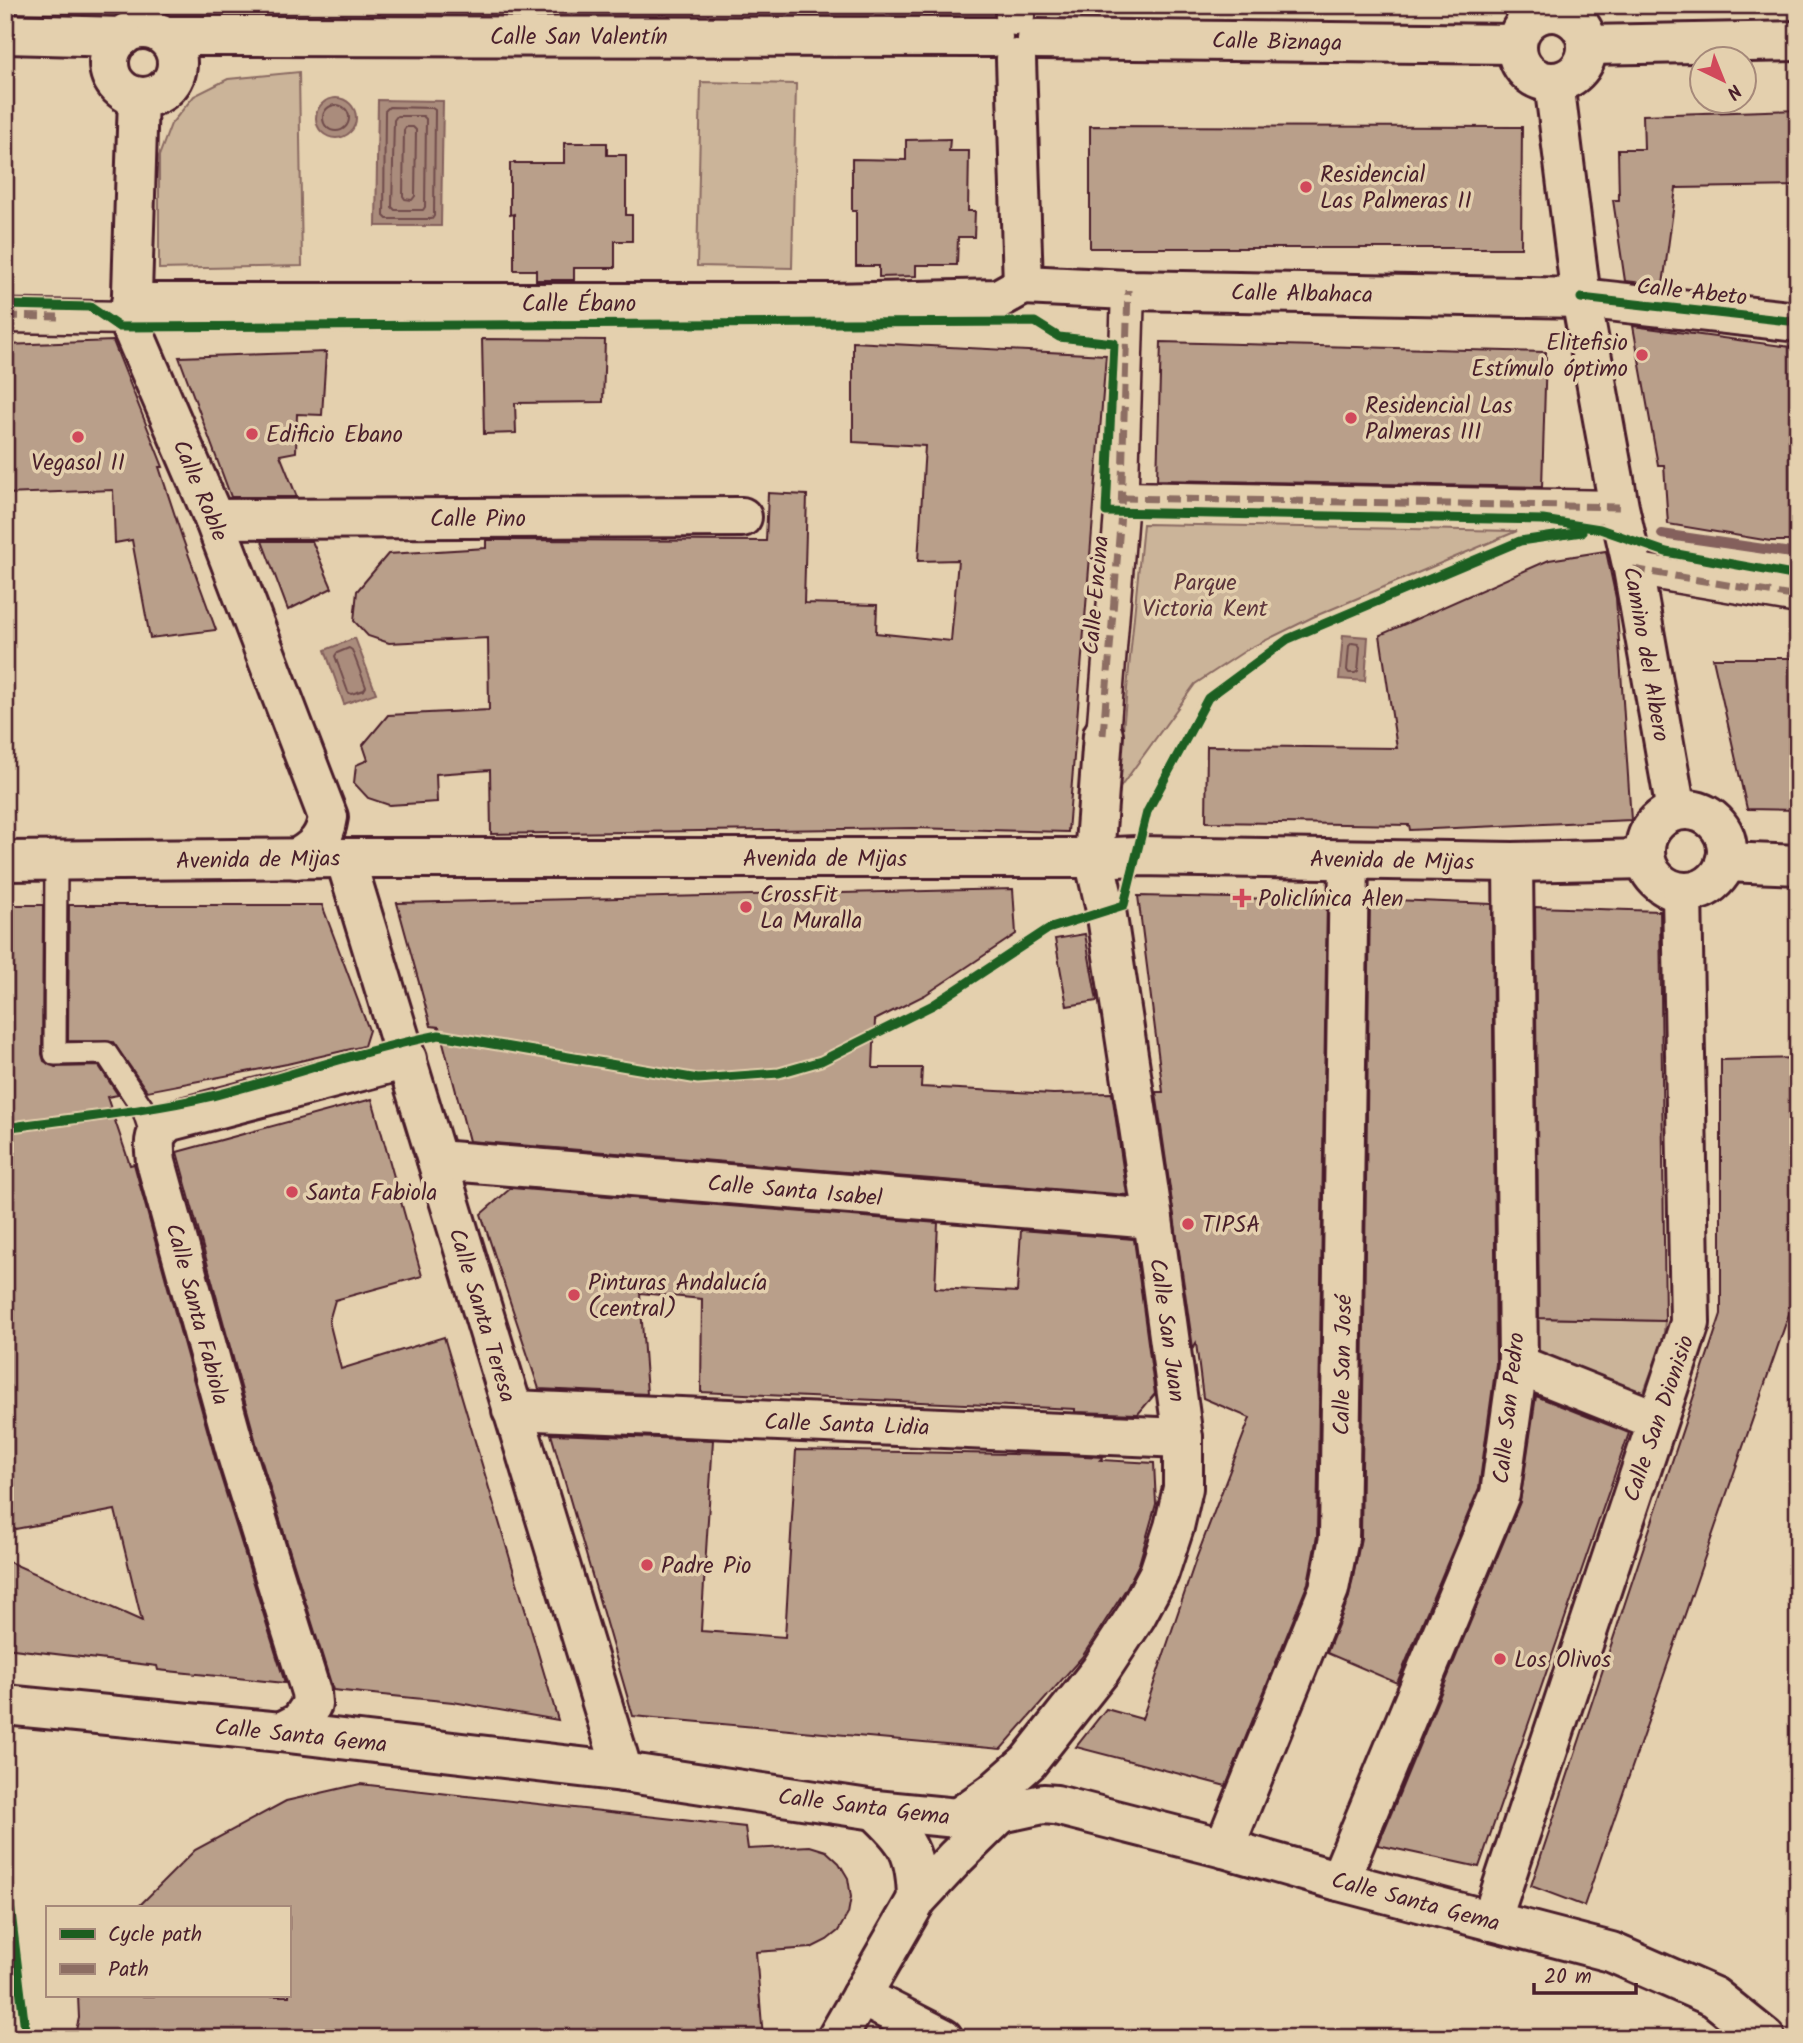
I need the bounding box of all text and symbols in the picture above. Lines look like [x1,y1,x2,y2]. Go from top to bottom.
street label: Calle San Valentín [490,20,668,56]
street label: Calle Biznaga [1211,24,1342,62]
north arrow [1688,46,1758,116]
text: N [1719,76,1748,106]
place label: Residencial Las Palmeras II [1320,158,1472,220]
marker: Residencial Las Palmeras II [1298,179,1314,195]
street label: Calle Abeto [1635,269,1749,317]
street label: Calle Albahaca [1231,276,1373,314]
street label: Calle Ébano [522,287,636,323]
place label: Elitefisio Estímulo óptimo [1471,326,1628,388]
marker: Elitefisio Estímulo óptimo [1634,347,1650,363]
place label: Residencial Las Palmeras III [1365,389,1513,451]
marker: Residencial Las Palmeras III [1343,410,1359,426]
place label: Edificio Ebano [266,418,403,454]
marker: Edificio Ebano [244,426,260,442]
marker: Vegasol II [70,429,86,445]
street label: Calle Roble [162,434,237,547]
place label: Vegasol II [31,446,125,482]
street label: Calle Pino [430,502,526,538]
street label: Calle Encina [1074,534,1120,656]
street label: Camino del Albero [1612,564,1678,745]
park label: Parque Victoria Kent [1142,566,1269,628]
street label: Avenida de Mijas [176,842,341,880]
street label: Avenida de Mijas [743,842,907,878]
street label: Avenida de Mijas [1309,843,1475,881]
place label: CrossFit La Muralla [760,878,862,940]
place label: Policlínica Alen [1258,882,1404,918]
marker: Policlínica Alen [1232,888,1252,908]
marker: CrossFit La Muralla [738,899,754,915]
street label: Calle Santa Isabel [706,1166,884,1218]
place label: Santa Fabiola [306,1176,437,1212]
marker: Santa Fabiola [284,1184,300,1200]
place label: TIPSA [1202,1208,1260,1244]
marker: TIPSA [1180,1216,1196,1232]
street label: Calle Santa Fabiola [155,1220,238,1409]
street label: Calle Santa Teresa [437,1224,525,1407]
street label: Calle San Juan [1138,1256,1194,1404]
place label: Pinturas Andalucía (central) [588,1266,767,1328]
marker: Pinturas Andalucía (central) [566,1287,582,1303]
street label: Calle San José [1325,1293,1363,1436]
street label: Calle San Pedro [1484,1331,1536,1486]
street label: Calle San Dionisio [1615,1331,1705,1507]
street label: Calle Santa Lidia [764,1405,930,1447]
place label: Padre Pio [661,1549,751,1585]
marker: Padre Pio [639,1557,655,1573]
place label: Los Olivos [1514,1643,1611,1679]
marker: Los Olivos [1492,1651,1508,1667]
street label: Calle Santa Gema [213,1710,389,1764]
street label: Calle Santa Gema [776,1780,952,1836]
street label: Calle Santa Gema [1327,1863,1504,1943]
legend [46,1906,290,1997]
text: Cycle path [108,1919,202,1952]
scale bar [1534,1952,1635,1996]
text: Path [108,1954,149,1987]
text: 20 m [1544,1961,1592,1994]

